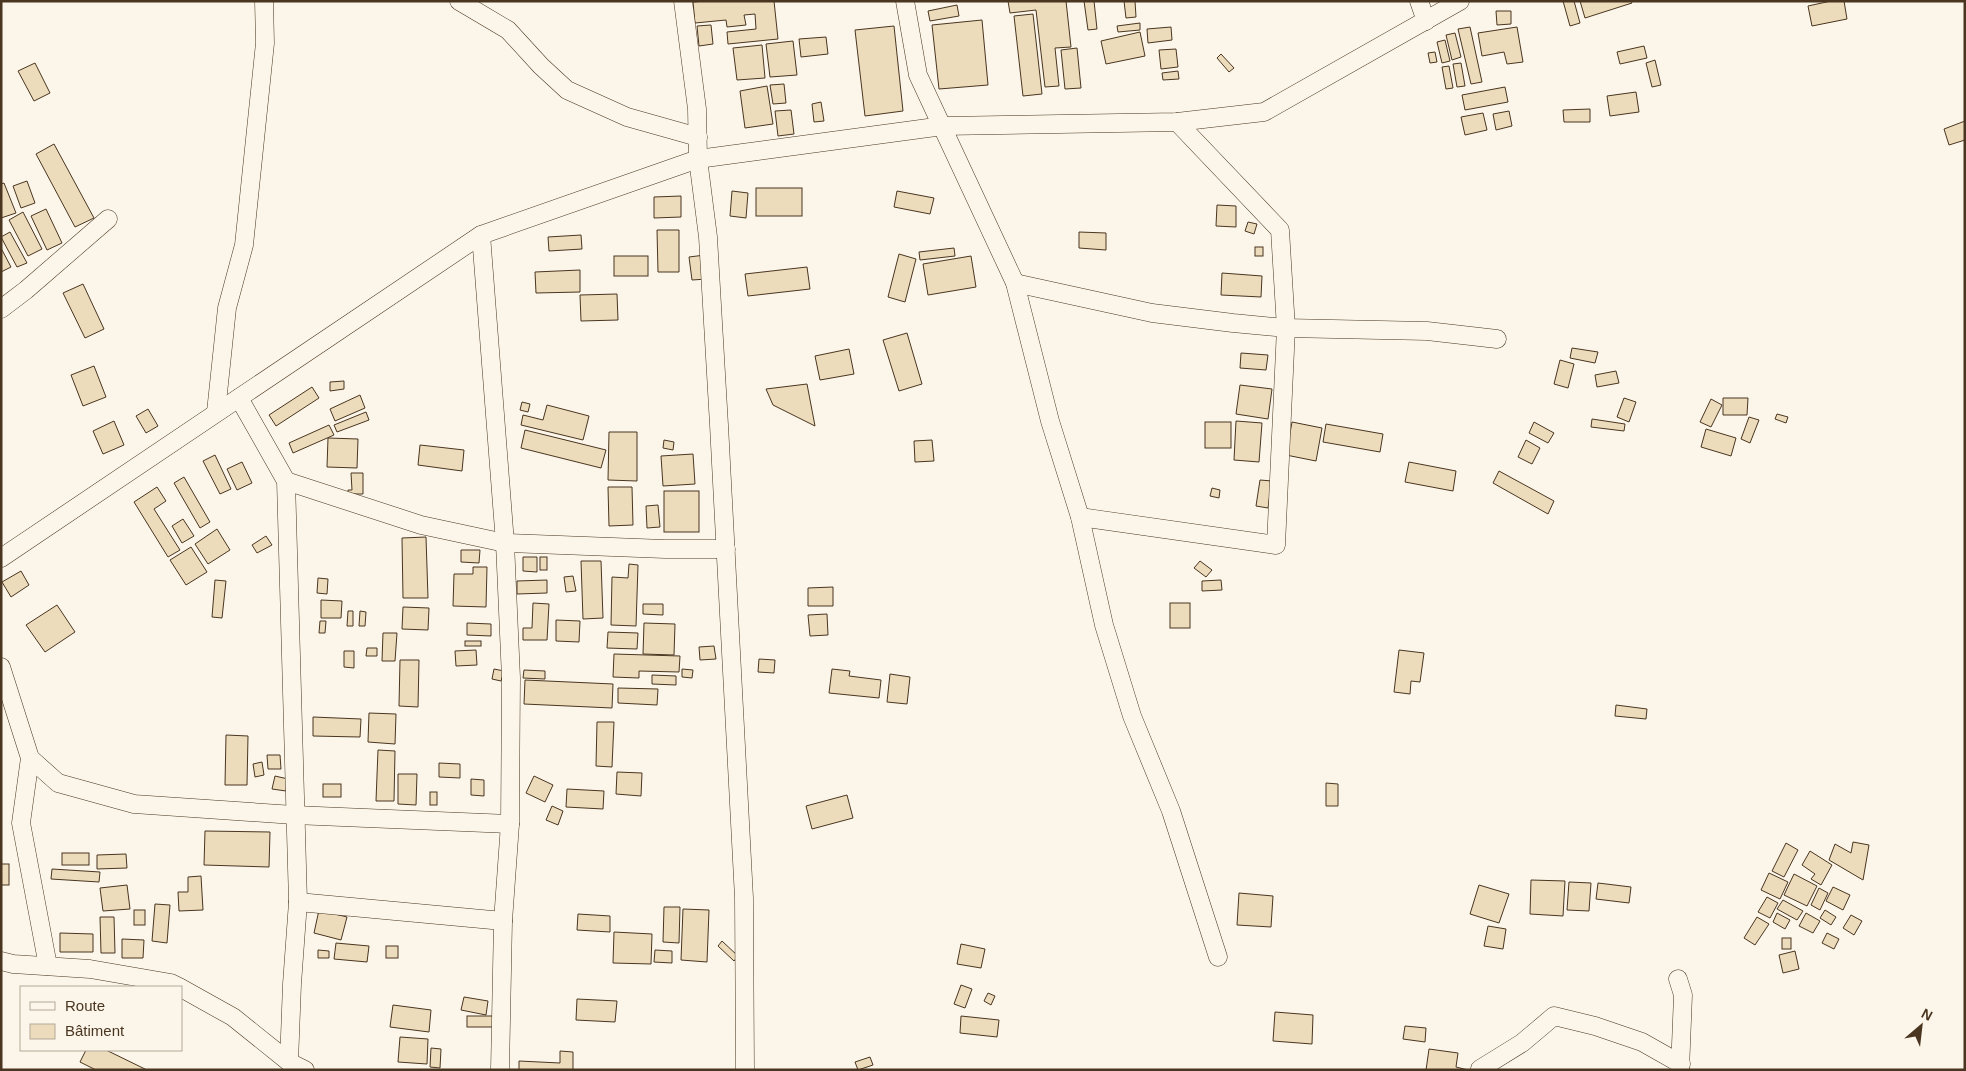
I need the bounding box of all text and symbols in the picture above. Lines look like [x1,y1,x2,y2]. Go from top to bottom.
legend [20,986,182,1051]
text: Route [65,997,105,1014]
north arrow [1896,1001,1946,1051]
text: N [1919,1005,1935,1024]
text: Bâtiment [65,1022,125,1039]

